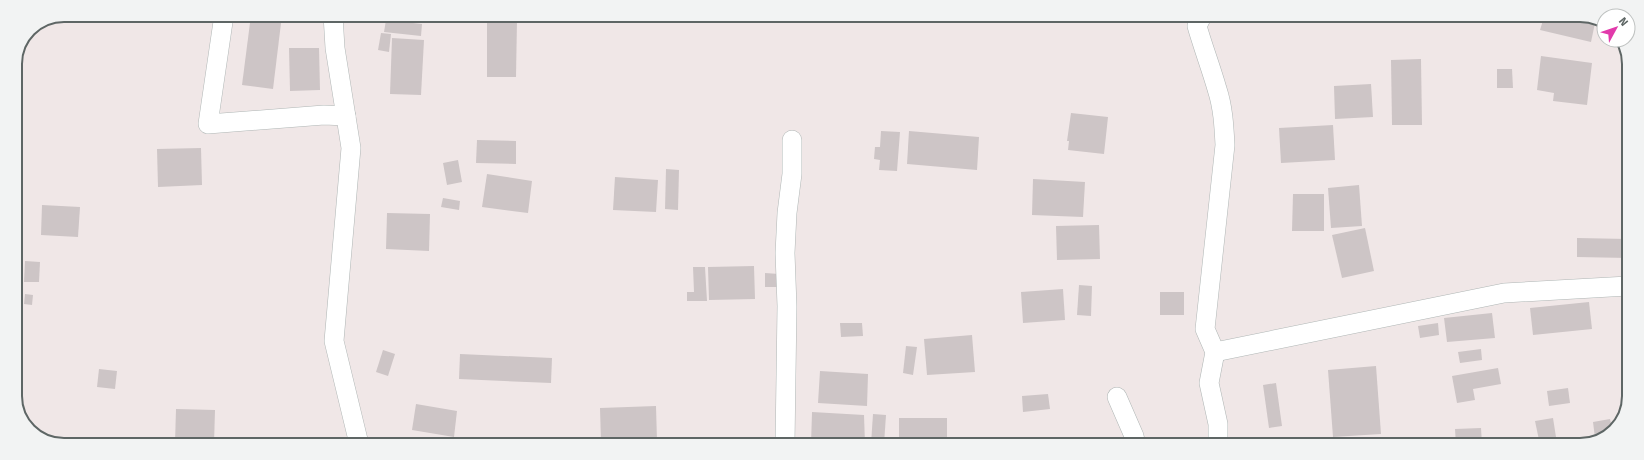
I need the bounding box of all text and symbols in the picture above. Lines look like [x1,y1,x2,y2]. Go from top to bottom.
north arrow [1596,8,1636,48]
text: N [1616,15,1631,29]

